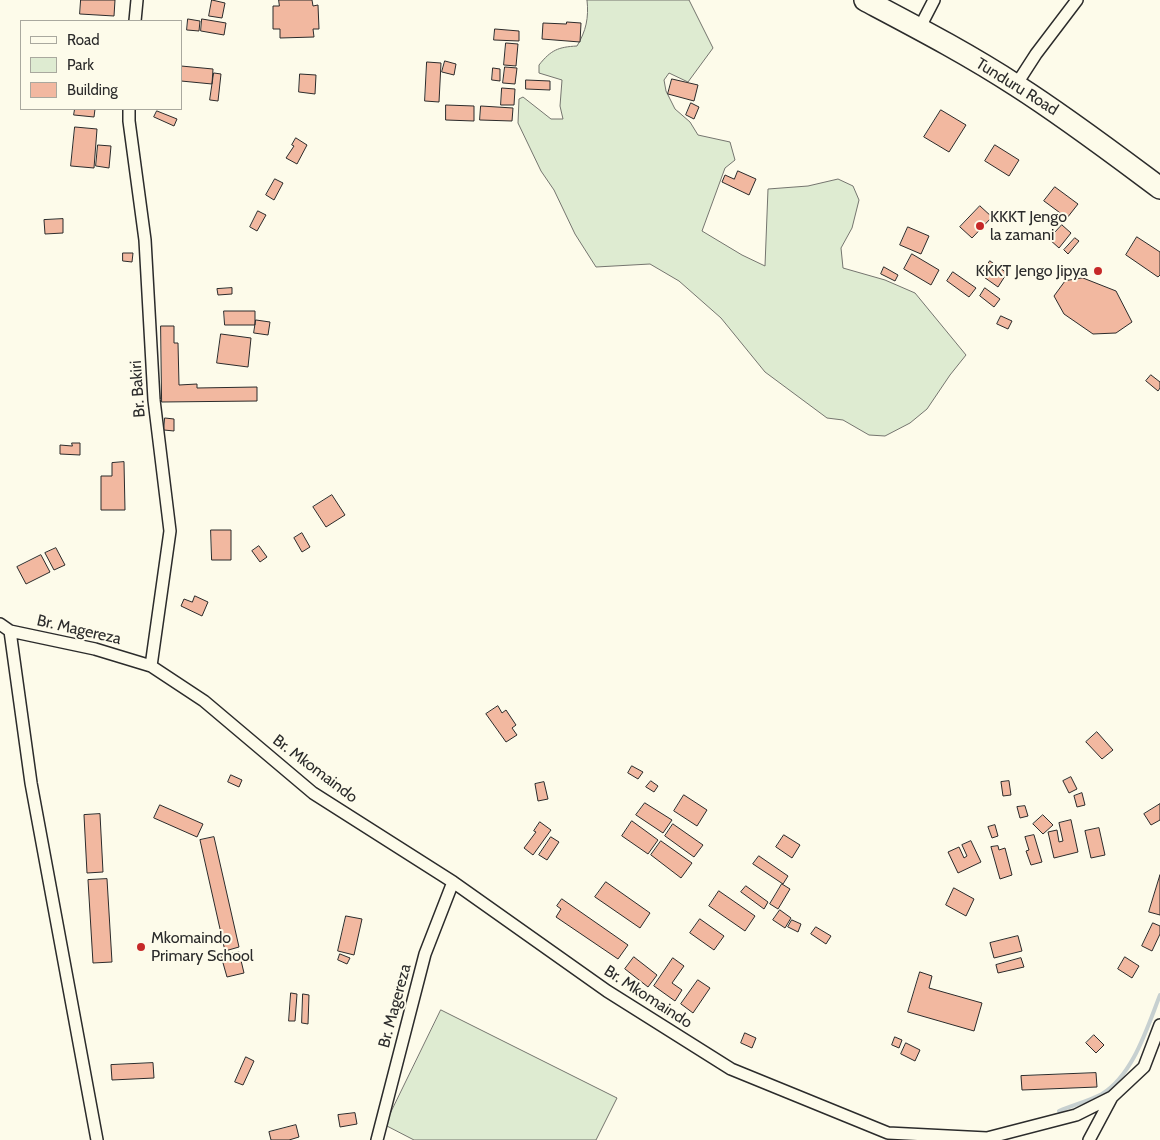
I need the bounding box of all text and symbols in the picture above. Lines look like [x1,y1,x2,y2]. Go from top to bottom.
legend [20,20,182,110]
text: Road [67,31,100,49]
street label: Tunduru Road [972,54,1062,120]
text: Park [67,56,94,74]
text: Building [67,81,118,99]
place label: KKKT Jengo la zamani [990,207,1067,245]
marker: KKKT Jengo la zamani [974,220,986,232]
place label: KKKT Jengo Jipya [976,261,1088,281]
marker: KKKT Jengo Jipya [1092,265,1104,277]
street label: Br. Bakiri [126,360,150,418]
street label: Br. Magereza [35,611,123,649]
street label: Br. Mkomaindo [269,731,361,807]
place label: Mkomaindo Primary School [151,928,254,966]
marker: Mkomaindo Primary School [135,941,147,953]
street label: Br. Mkomaindo [600,961,696,1033]
street label: Br. Magereza [375,962,415,1050]

